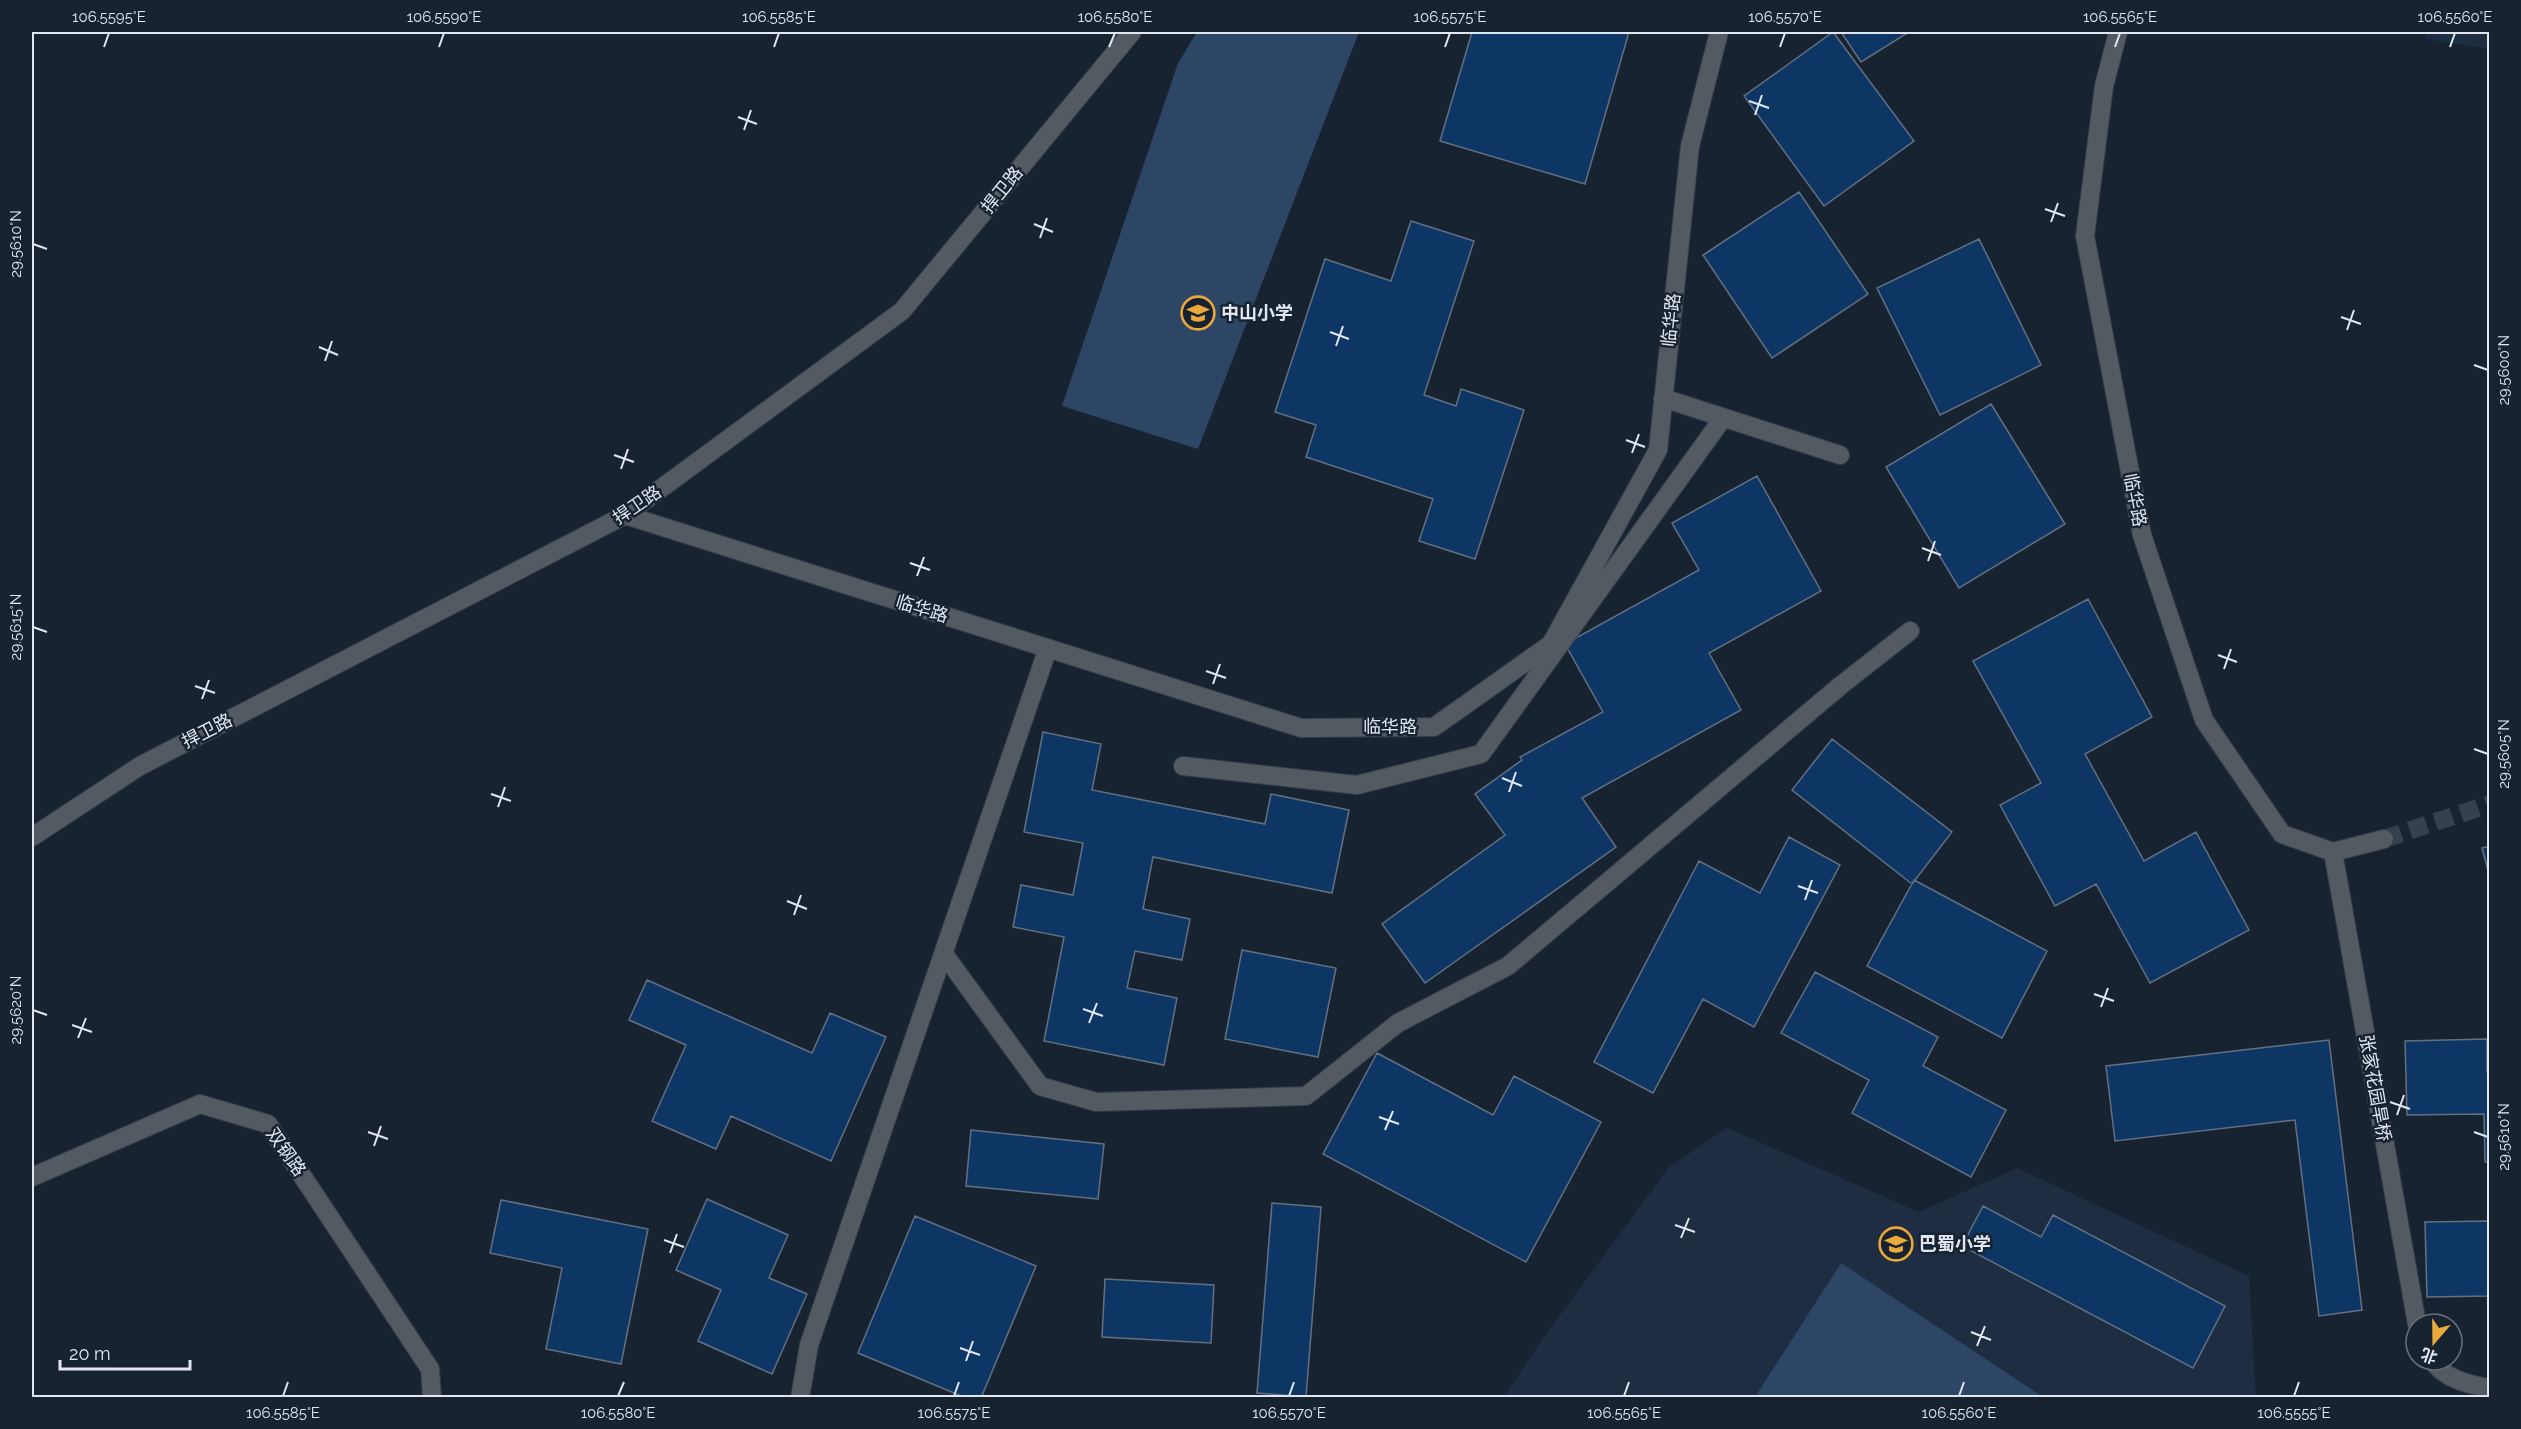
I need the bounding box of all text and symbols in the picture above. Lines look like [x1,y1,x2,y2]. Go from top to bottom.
text: 106.5595°E [72,8,146,26]
text: 106.5590°E [407,8,481,26]
text: 106.5585°E [742,8,816,26]
text: 106.5580°E [1078,8,1152,26]
text: 106.5575°E [1414,8,1486,26]
text: 106.5570°E [1748,8,1822,26]
text: 106.5565°E [2083,8,2157,26]
text: 106.5560°E [2418,8,2492,26]
street label: 捍卫路 [976,162,1027,217]
text: 29.5610°N [7,210,25,278]
street label: 临华路 [1657,292,1684,348]
school or university icon: 中山小学 [1180,295,1216,331]
place label: 中山小学 [1221,302,1293,323]
text: 29.5600°N [2495,335,2513,405]
street label: 临华路 [2120,471,2151,528]
street label: 捍卫路 [608,481,665,528]
street label: 临华路 [893,591,951,626]
text: 29.5615°N [7,594,25,660]
street label: 捍卫路 [178,709,236,752]
street label: 临华路 [1363,716,1417,737]
text: 29.5605°N [2495,719,2513,789]
text: 29.5620°N [7,976,25,1044]
street label: 张家花园旱桥 [2356,1033,2395,1143]
text: 29.5610°N [2495,1103,2513,1171]
street label: 双钢路 [262,1124,310,1180]
school or university icon: 巴蜀小学 [1878,1226,1914,1262]
place label: 巴蜀小学 [1919,1233,1991,1254]
north arrow [2404,1312,2464,1372]
scale bar [60,1333,190,1371]
text: 20 m [69,1343,111,1364]
text: 北 [2418,1344,2440,1367]
text: 106.5585°E [246,1404,320,1422]
text: 106.5580°E [581,1404,655,1422]
text: 106.5575°E [918,1404,990,1422]
text: 106.5570°E [1252,1404,1326,1422]
text: 106.5565°E [1587,1404,1661,1422]
text: 106.5560°E [1922,1404,1996,1422]
text: 106.5555°E [2257,1404,2331,1422]

